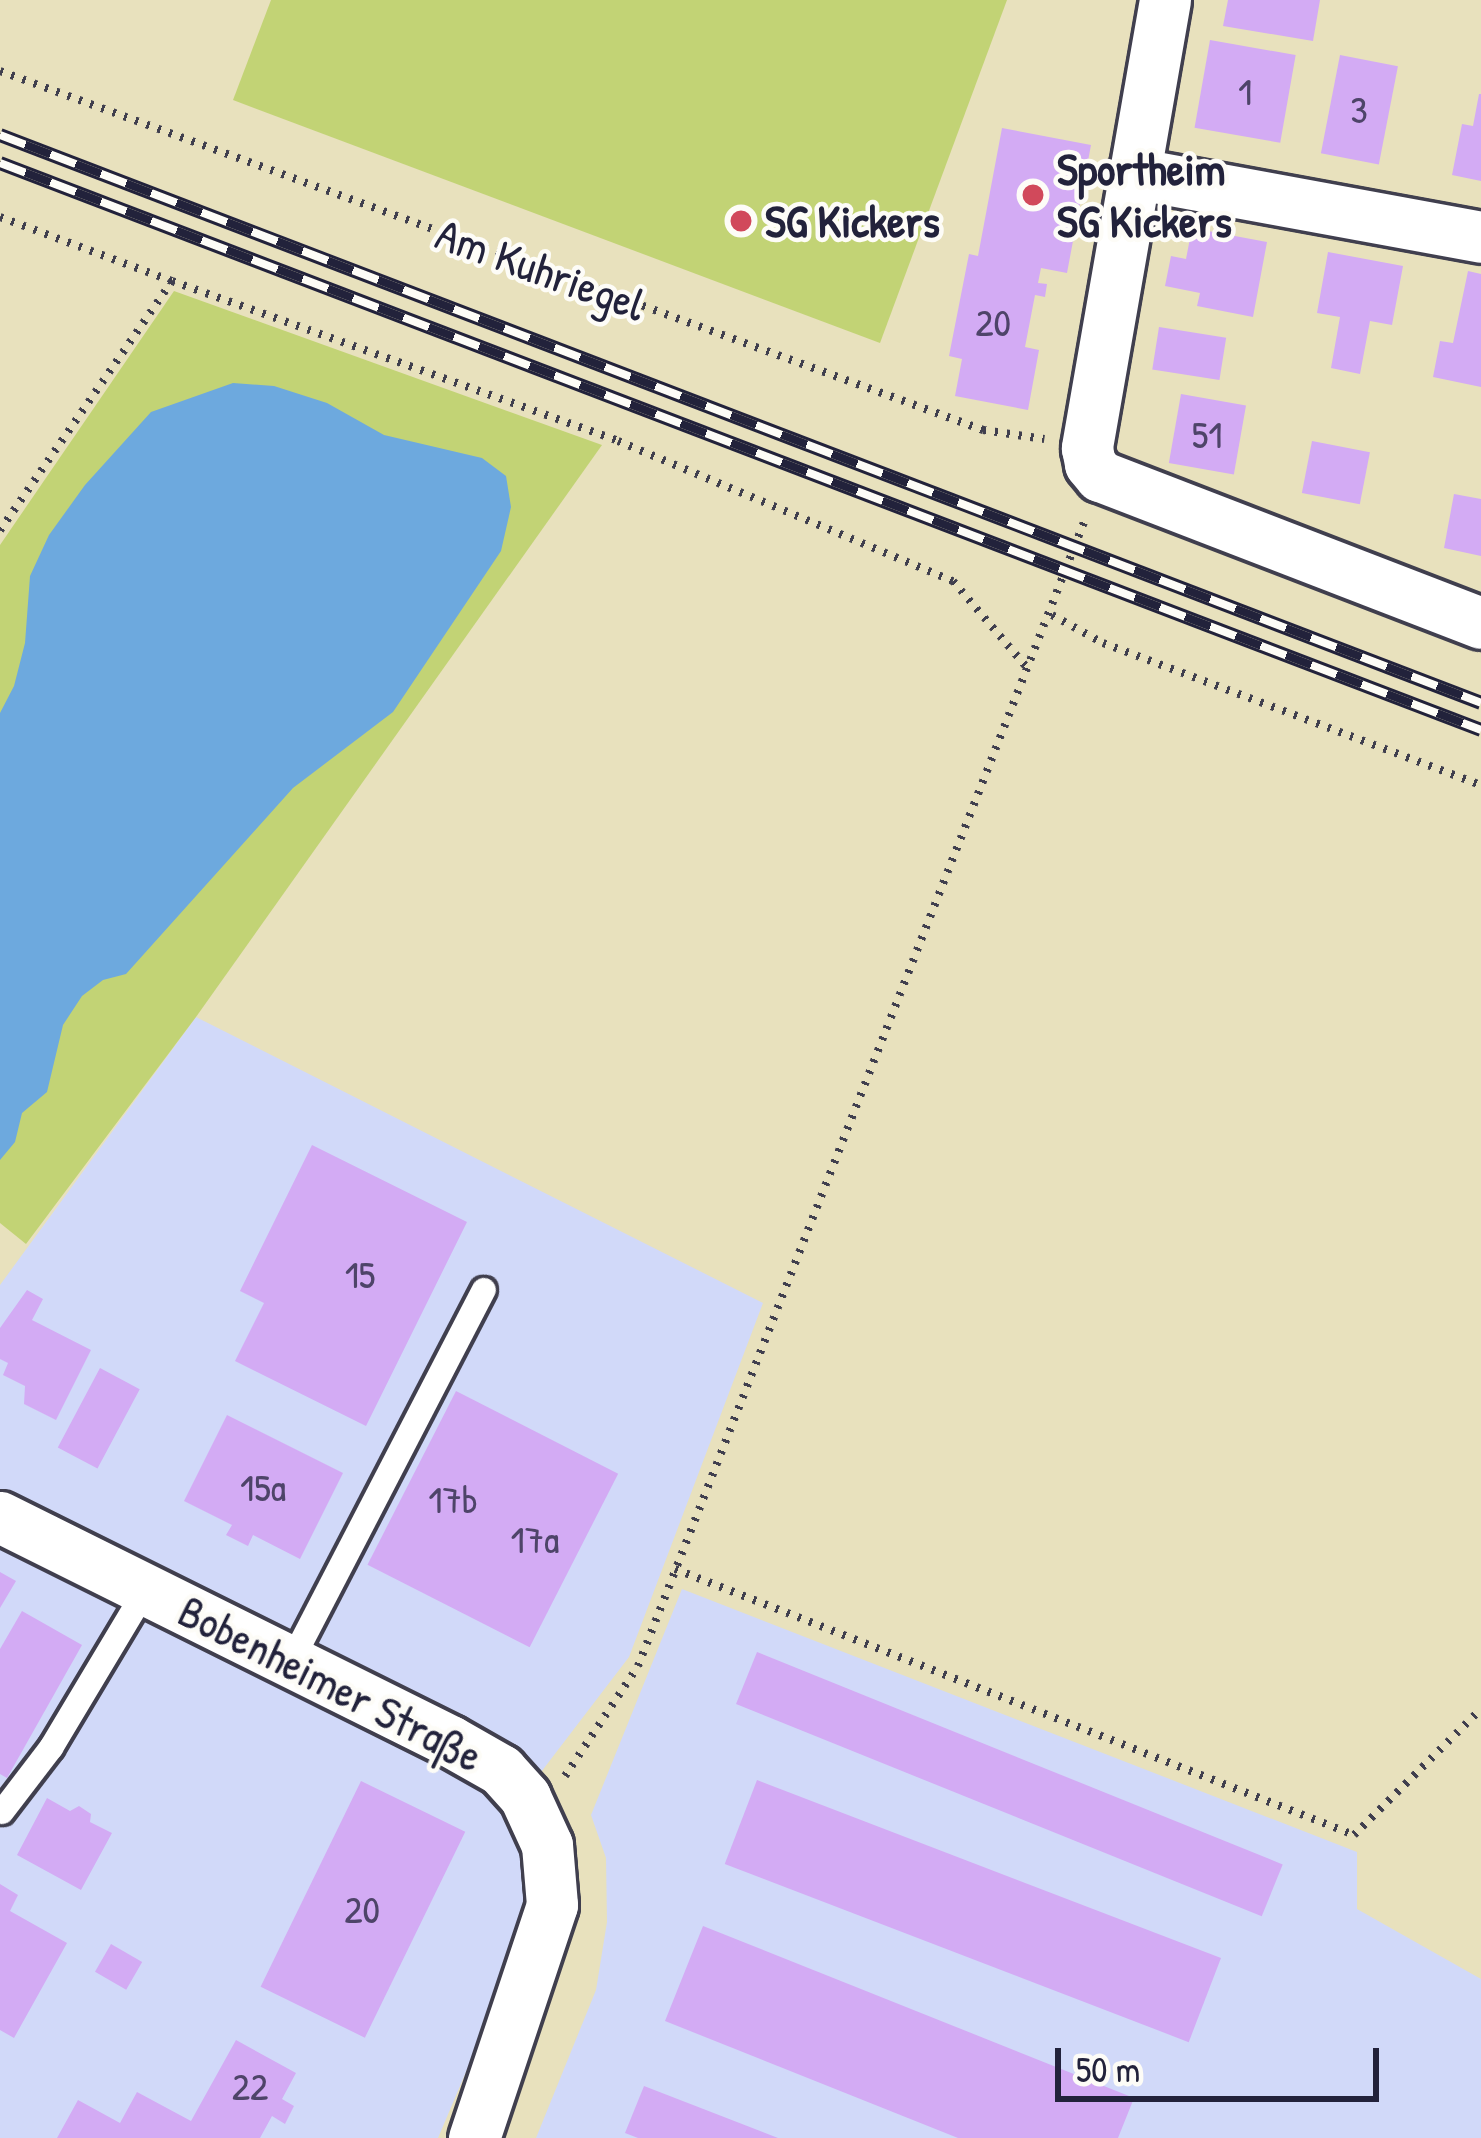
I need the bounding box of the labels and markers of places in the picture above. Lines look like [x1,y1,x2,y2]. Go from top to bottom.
place label: Sportheim SG Kickers [1057,142,1232,248]
marker: Sportheim SG Kickers [1020,182,1046,208]
place label: SG Kickers [765,194,940,248]
marker: SG Kickers [728,208,754,234]

